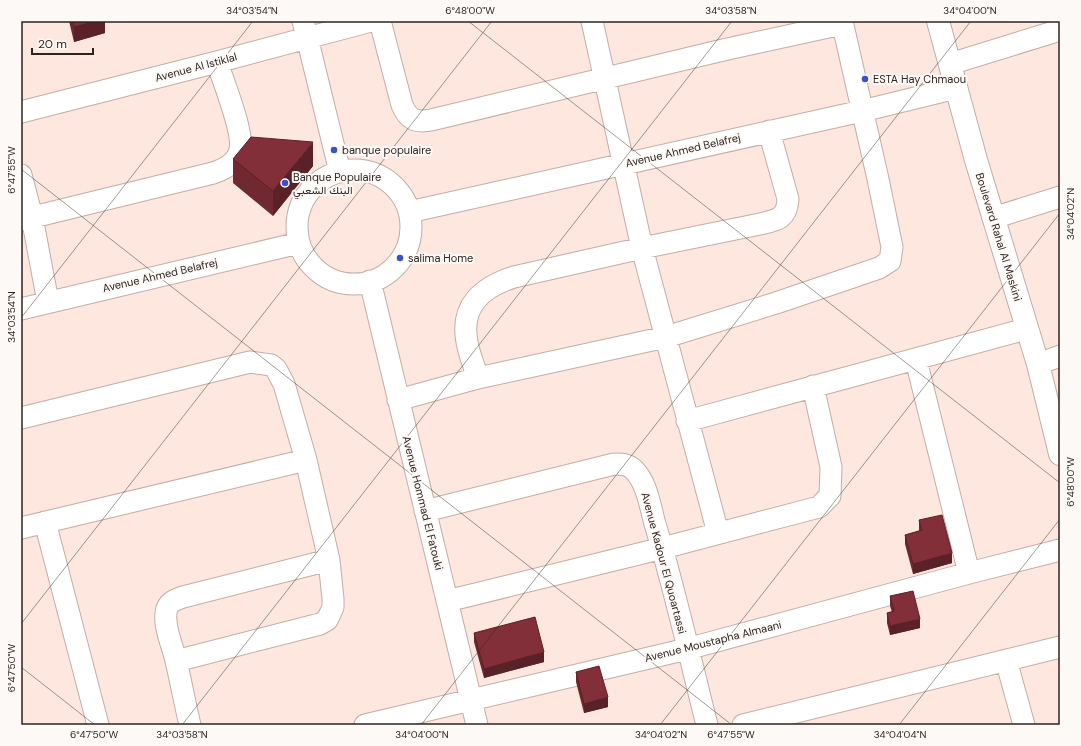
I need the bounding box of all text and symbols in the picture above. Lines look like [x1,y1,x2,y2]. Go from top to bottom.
text: 34°03'54"N [226,4,278,17]
text: 6°48'00"W [445,4,495,17]
text: 34°03'58"N [705,4,757,17]
text: 34°04'00"N [943,4,997,17]
scale bar [32,30,93,56]
text: 20 m [38,36,67,52]
street label: Avenue Al Istiklal [154,49,238,85]
place label: ESTA Hay Chmaou [873,72,966,86]
marker: ESTA Hay Chmaou [860,74,870,84]
street label: Avenue Ahmed Belafrej [624,130,742,170]
place label: banque populaire [342,143,431,157]
marker: banque populaire [329,145,339,155]
text: 6°47'55"W [5,146,18,194]
place label: Banque Populaire البنك الشعبي [293,170,381,200]
street label: Boulevard Rahal Al Maskini [973,171,1025,303]
marker: Banque Populaire البنك الشعبي [280,178,290,188]
text: 34°04'02"N [1064,188,1077,240]
place label: salima Home [408,251,473,265]
marker: salima Home [395,253,405,263]
street label: Avenue Ahmed Belafrej [101,255,219,295]
text: 34°03'54"N [5,291,18,343]
street label: Avenue Hommad El Fatouki [400,434,446,572]
text: 6°48'00"W [1064,457,1077,507]
street label: Avenue Kadour El Quoartassi [638,491,690,635]
street label: Avenue Moustapha Almaani [643,617,783,665]
text: 6°47'50"W [5,644,18,692]
text: 6°47'50"W [70,728,118,741]
text: 34°03'58"N [156,728,208,741]
text: 34°04'00"N [395,728,449,741]
text: 34°04'02"N [635,728,687,741]
text: 6°47'55"W [707,728,755,741]
text: 34°04'04"N [874,728,926,741]

